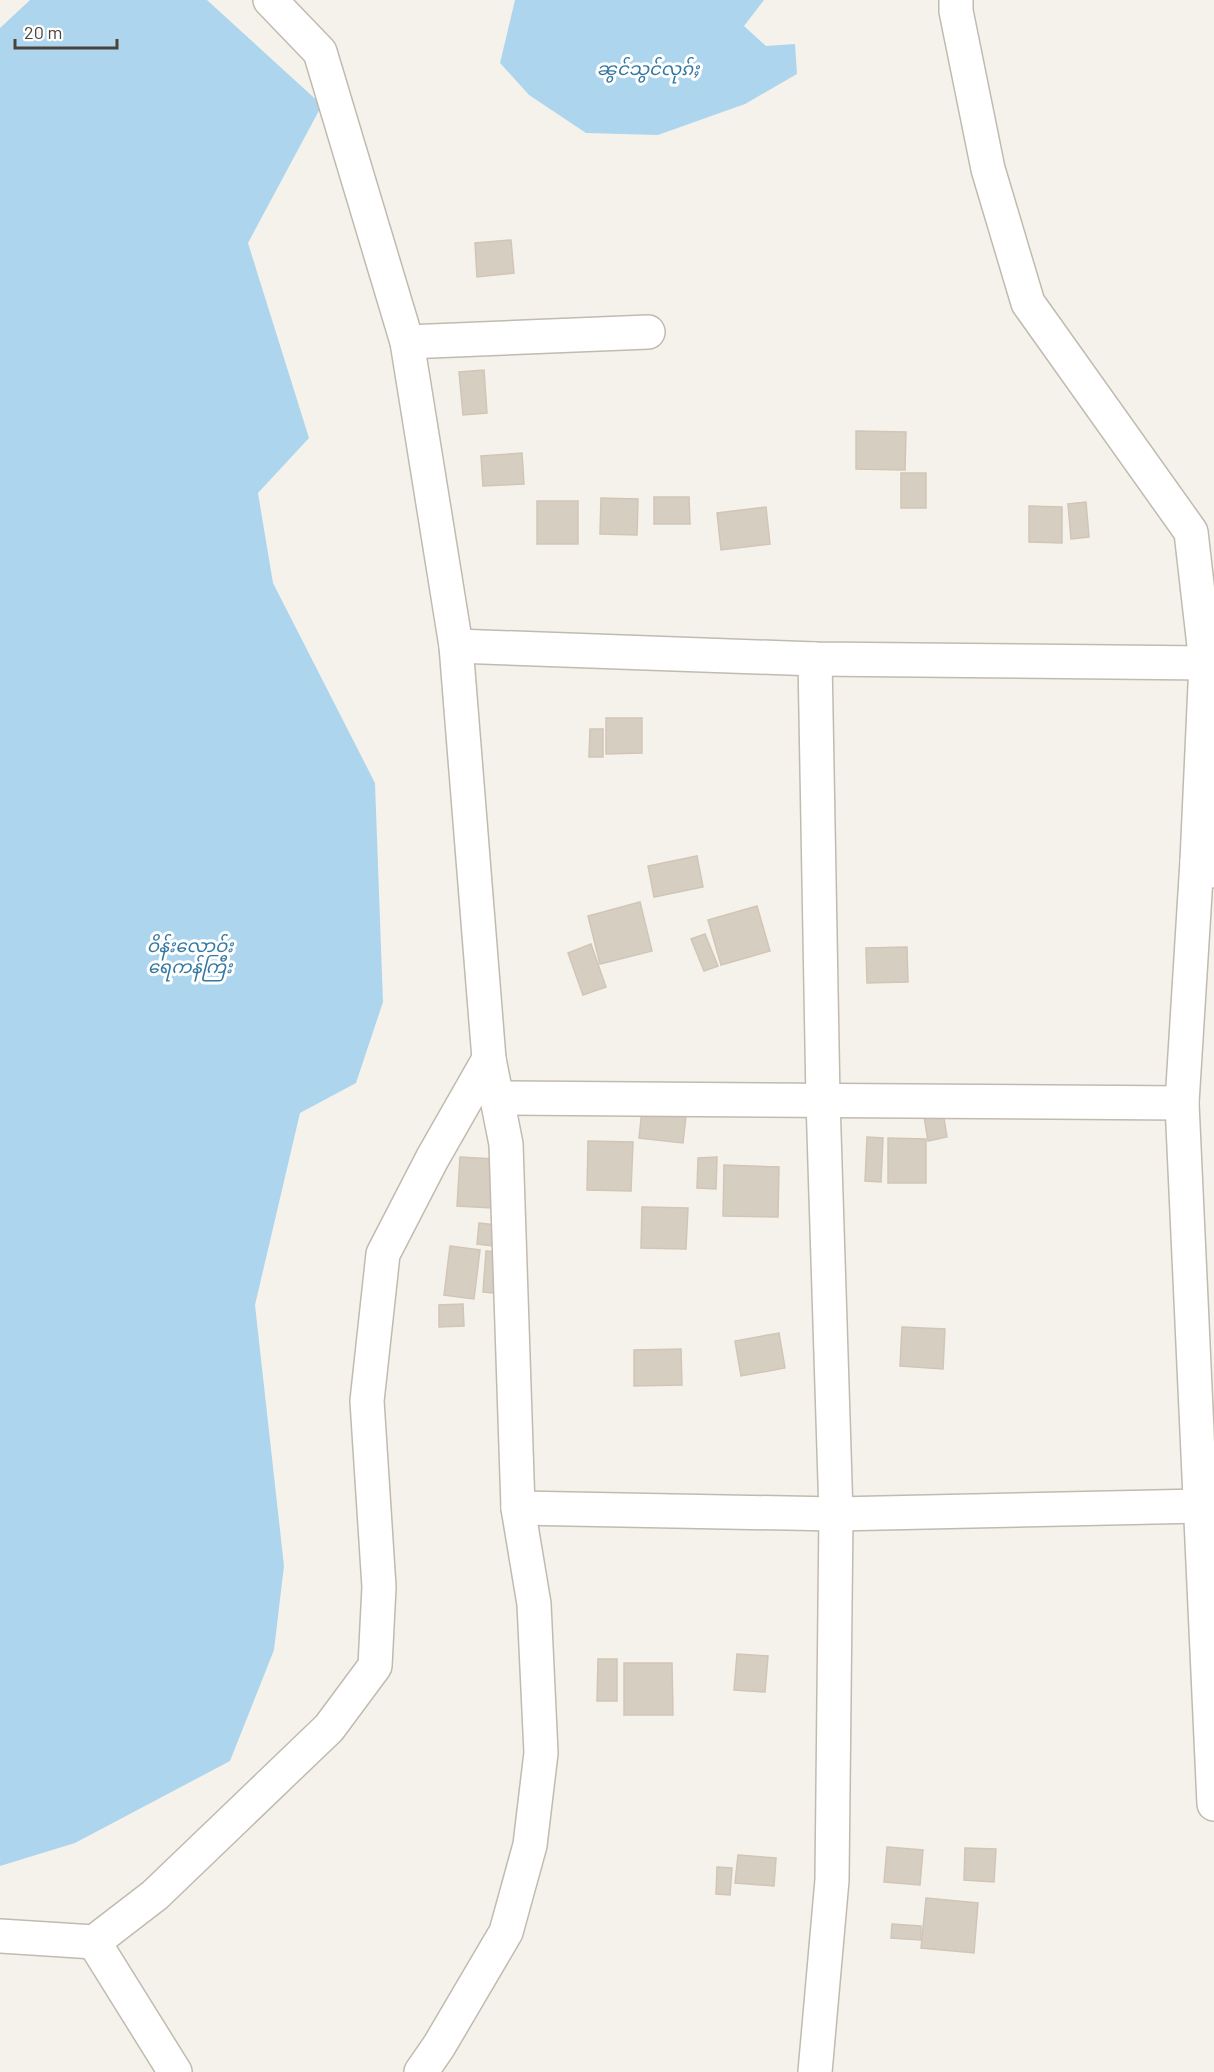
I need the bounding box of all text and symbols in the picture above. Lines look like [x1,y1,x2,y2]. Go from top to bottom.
scale bar [15,12,117,50]
text: 20 m [24,21,62,43]
water label: ၼွင်သွင်လုၵ်ႈ [597,56,701,84]
water label: ဝိန်းလောဝ်း ရေကန်ကြီး [147,933,235,982]

